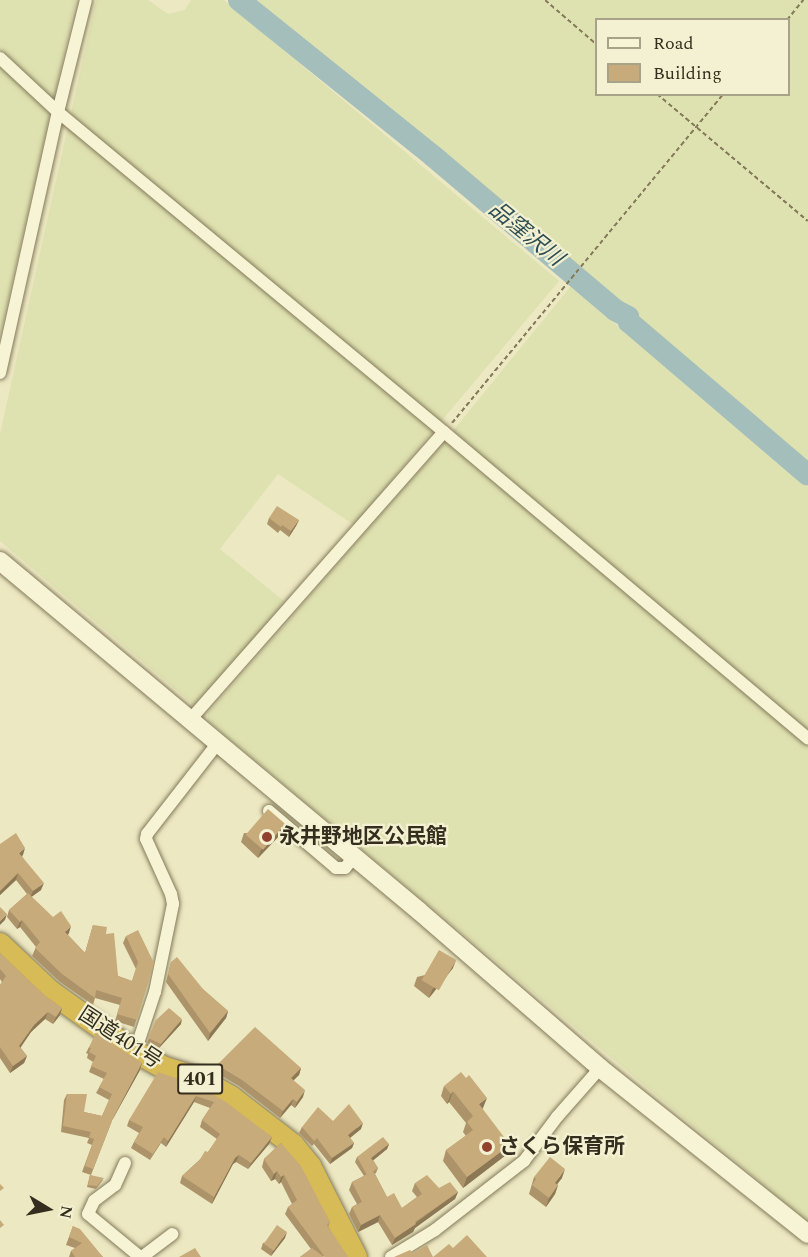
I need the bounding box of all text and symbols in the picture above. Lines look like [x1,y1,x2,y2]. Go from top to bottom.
legend [595,18,790,96]
text: Road [653,30,694,57]
text: Building [653,60,722,87]
water label: 品窪沢川 [483,196,569,272]
place label: 永井野地区公民館 [279,824,447,850]
marker: 永井野地区公民館 [260,830,274,844]
street label: 国道401号 [74,1002,166,1074]
road number: 401 [176,1062,224,1096]
place label: さくら保育所 [499,1134,625,1160]
marker: さくら保育所 [480,1140,494,1154]
north arrow [18,1179,78,1239]
text: N [53,1204,79,1221]

